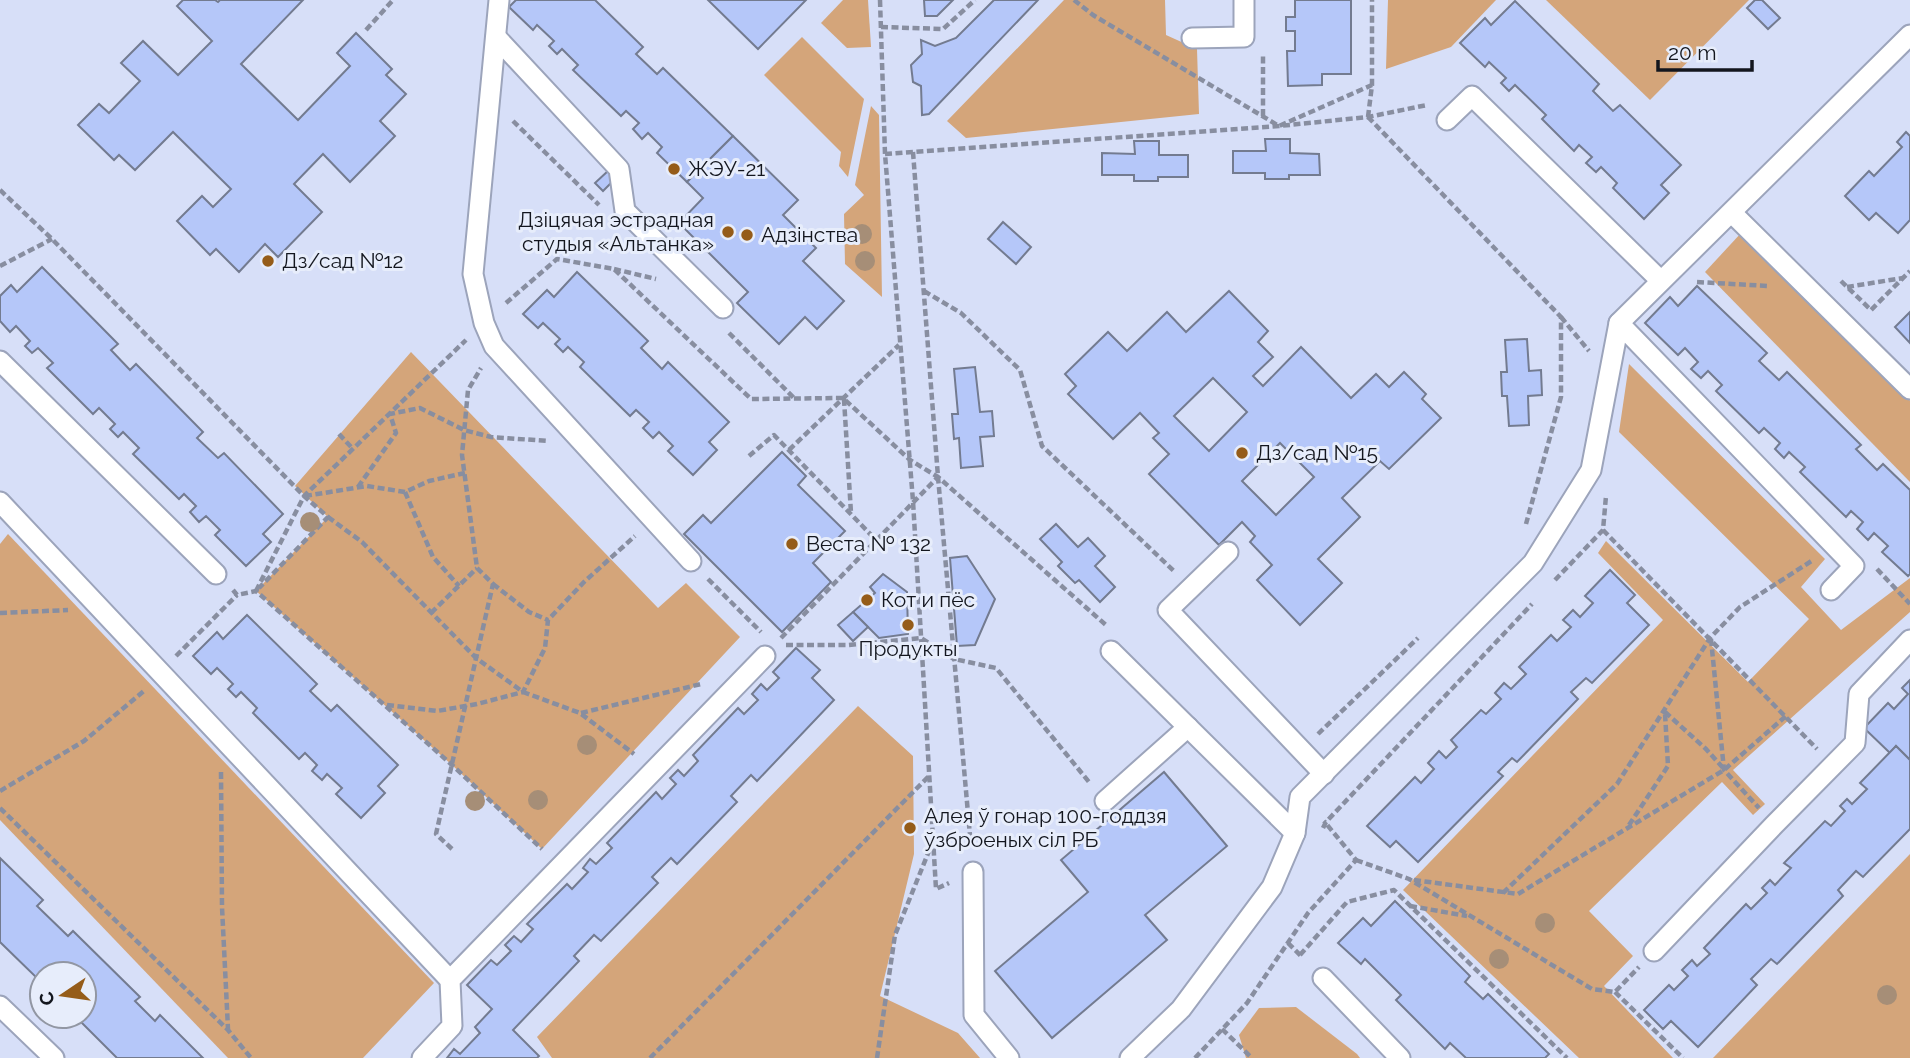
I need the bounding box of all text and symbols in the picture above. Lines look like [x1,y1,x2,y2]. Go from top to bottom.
scale bar [1658,28,1752,72]
text: 20 m [1668,40,1716,65]
place label: ЖЭУ-21 [688,156,765,181]
marker: ЖЭУ-21 [666,161,682,177]
place label: Дзіцячая эстрадная студыя «Альтанка» [518,207,714,256]
place label: Адзінства [761,222,858,247]
marker: Дзіцячая эстрадная студыя «Альтанка» [720,224,736,240]
marker: Адзінства [739,227,755,243]
place label: Дз/сад №12 [282,248,403,273]
marker: Дз/сад №12 [260,253,276,269]
place label: Дз/сад №15 [1256,440,1378,465]
marker: Дз/сад №15 [1234,445,1250,461]
place label: Веста № 132 [806,531,931,556]
marker: Веста № 132 [784,536,800,552]
place label: Кот и пёс [881,587,975,612]
marker: Кот и пёс [859,592,875,608]
marker: Продукты [900,617,916,633]
place label: Продукты [858,636,958,661]
place label: Алея ў гонар 100-годдзя ўзброеных сіл РБ [924,803,1167,852]
marker: Алея ў гонар 100-годдзя ўзброеных сіл РБ [902,820,918,836]
north arrow [28,960,98,1030]
text: С [34,990,59,1008]

